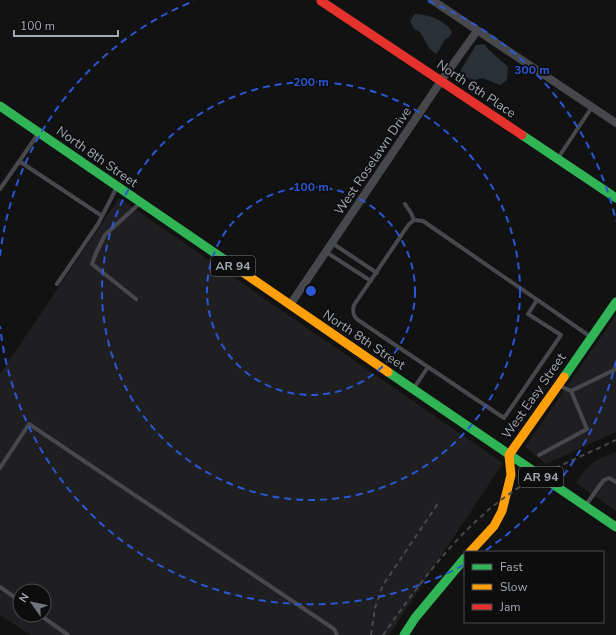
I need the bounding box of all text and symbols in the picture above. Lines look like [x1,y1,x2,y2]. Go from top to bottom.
scale bar [14,12,118,38]
text: 100 m [20,18,55,34]
street label: North 6th Place [433,56,519,122]
text: 300 m [514,62,550,78]
text: 200 m [293,74,329,90]
street label: West Roselawn Drive [330,103,416,219]
street label: North 8th Street [53,122,142,192]
text: 100 m [293,179,329,195]
road number: AR 94 [211,256,255,276]
centre of rings [304,284,318,298]
street label: North 8th Street [319,306,409,374]
street label: West Easy Street [498,349,570,442]
road number: AR 94 [519,467,563,487]
legend [464,551,604,623]
text: Fast [500,559,523,575]
text: Slow [500,579,528,595]
north arrow [12,583,52,623]
text: N [16,590,33,605]
text: Jam [499,599,521,615]

